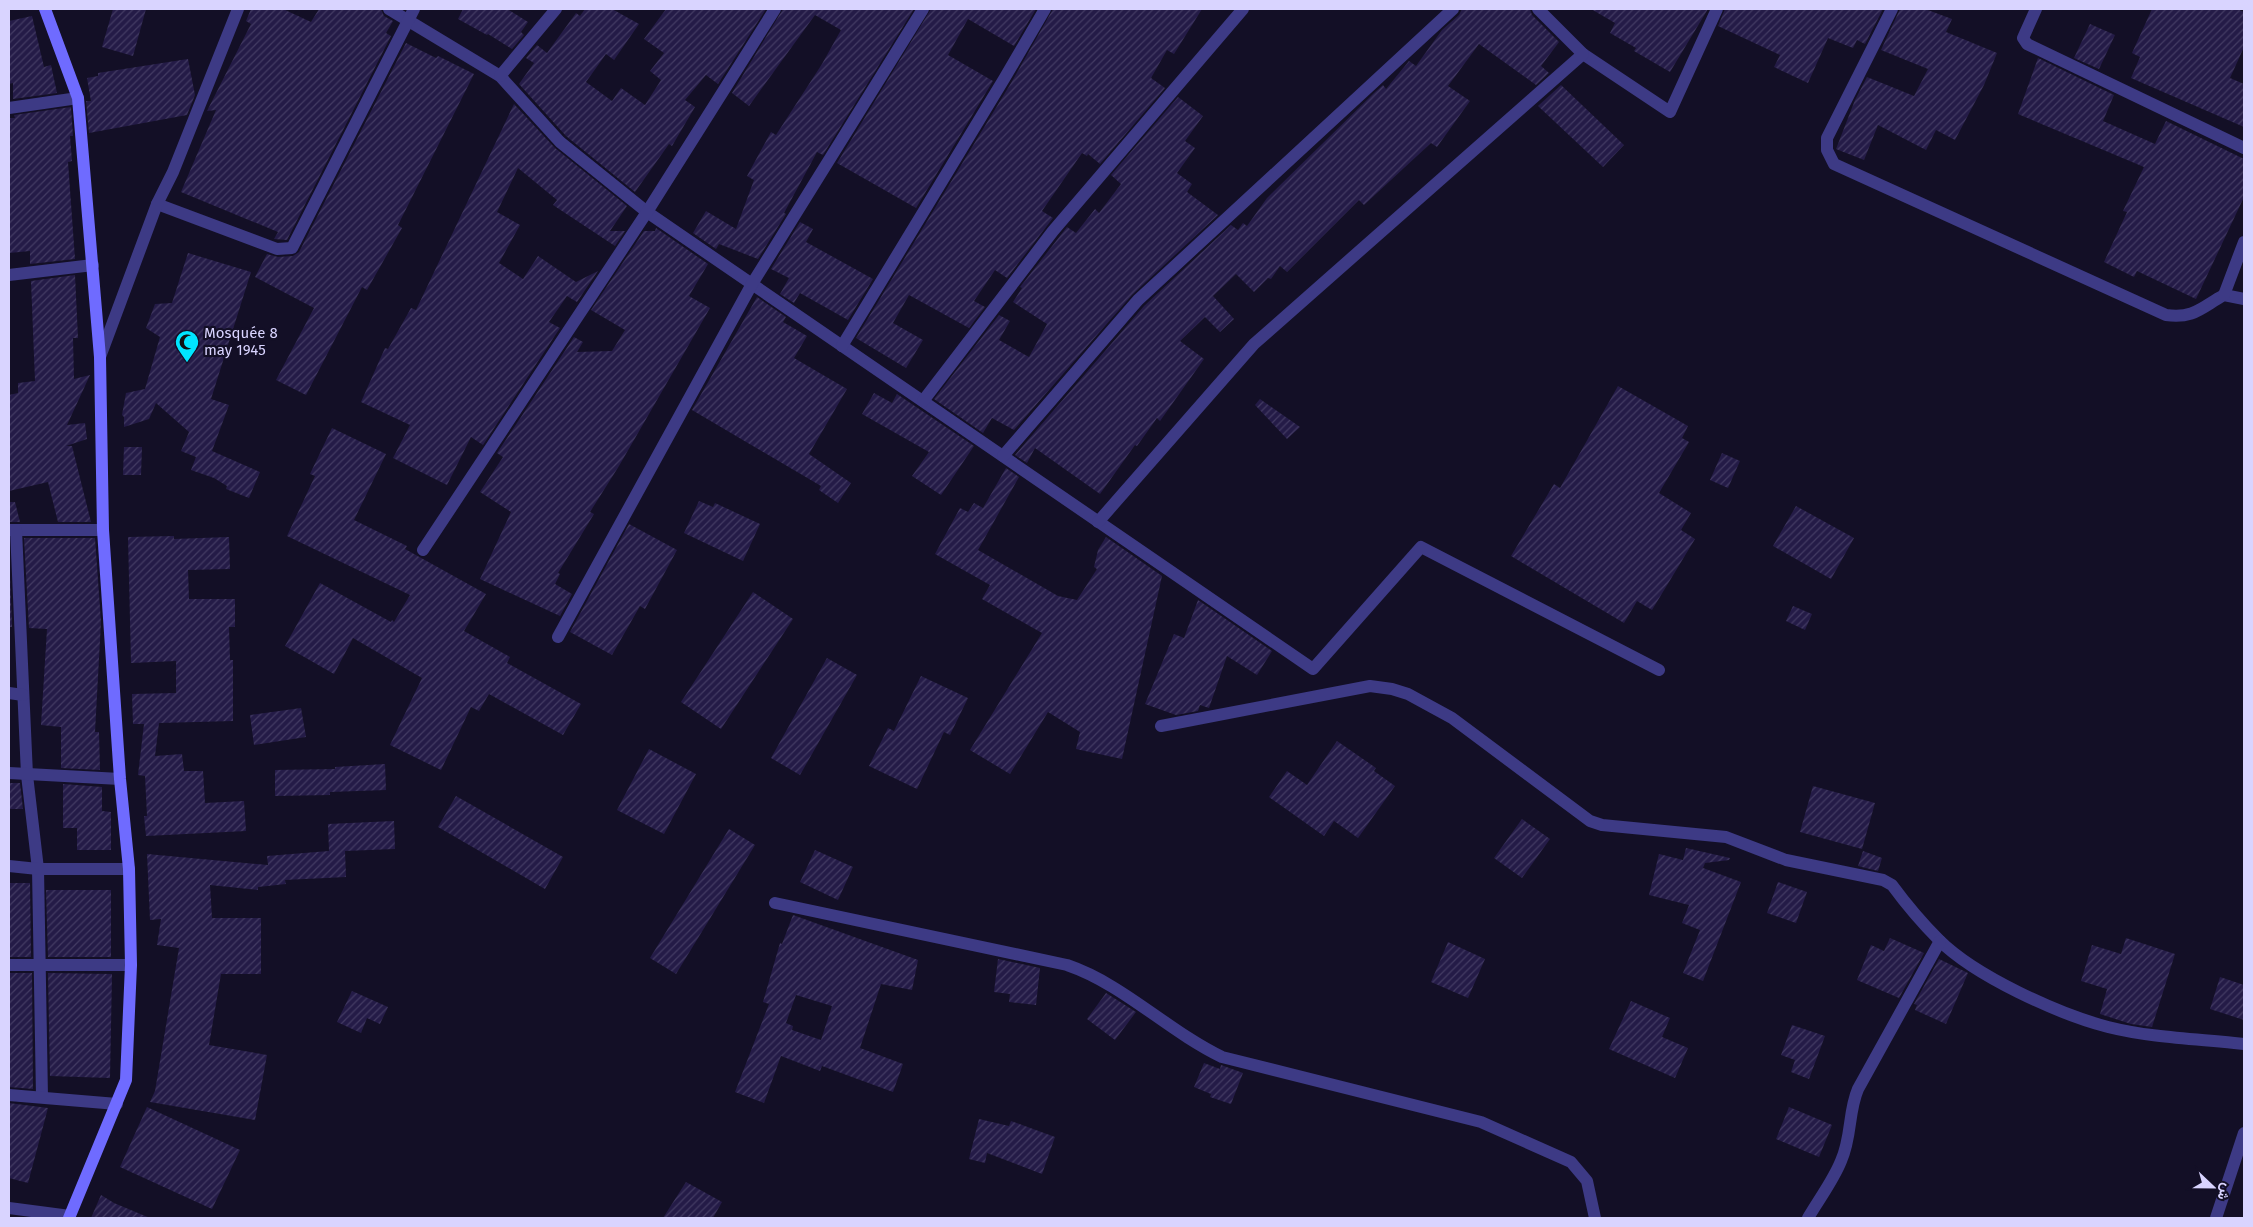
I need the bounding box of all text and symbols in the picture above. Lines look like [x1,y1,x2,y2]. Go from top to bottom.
place label: Mosquée 8 may 1945 [204,324,278,359]
mosque icon: Mosquée 8 may 1945 [174,329,200,363]
north arrow [2188,1162,2238,1212]
text: ش [2213,1181,2236,1203]

